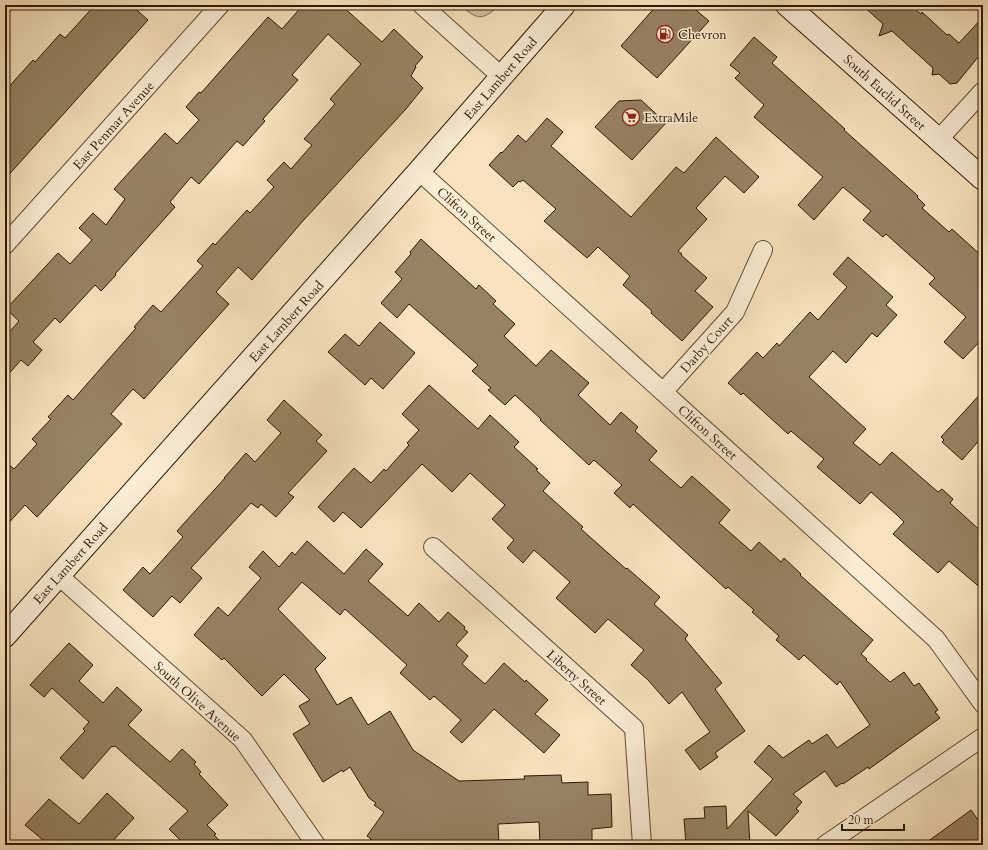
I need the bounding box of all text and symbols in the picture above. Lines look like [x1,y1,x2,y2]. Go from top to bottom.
fuel station icon: Chevron [655,24,675,44]
place label: Chevron [678,26,727,44]
street label: East Lambert Road [460,34,542,124]
street label: South Euclid Street [839,51,929,135]
street label: East Penmar Avenue [69,77,158,174]
supermarket icon: ExtraMile [621,107,641,127]
place label: ExtraMile [644,109,698,127]
street label: Clifton Street [433,183,500,246]
street label: East Lambert Road [245,277,328,366]
street label: Darby Court [676,312,737,377]
street label: Clifton Street [674,401,741,464]
street label: East Lambert Road [29,519,112,608]
street label: Liberty Street [542,646,610,709]
street label: South Olive Avenue [150,658,245,746]
scale bar [842,806,904,832]
text: 20 m [848,812,875,828]

